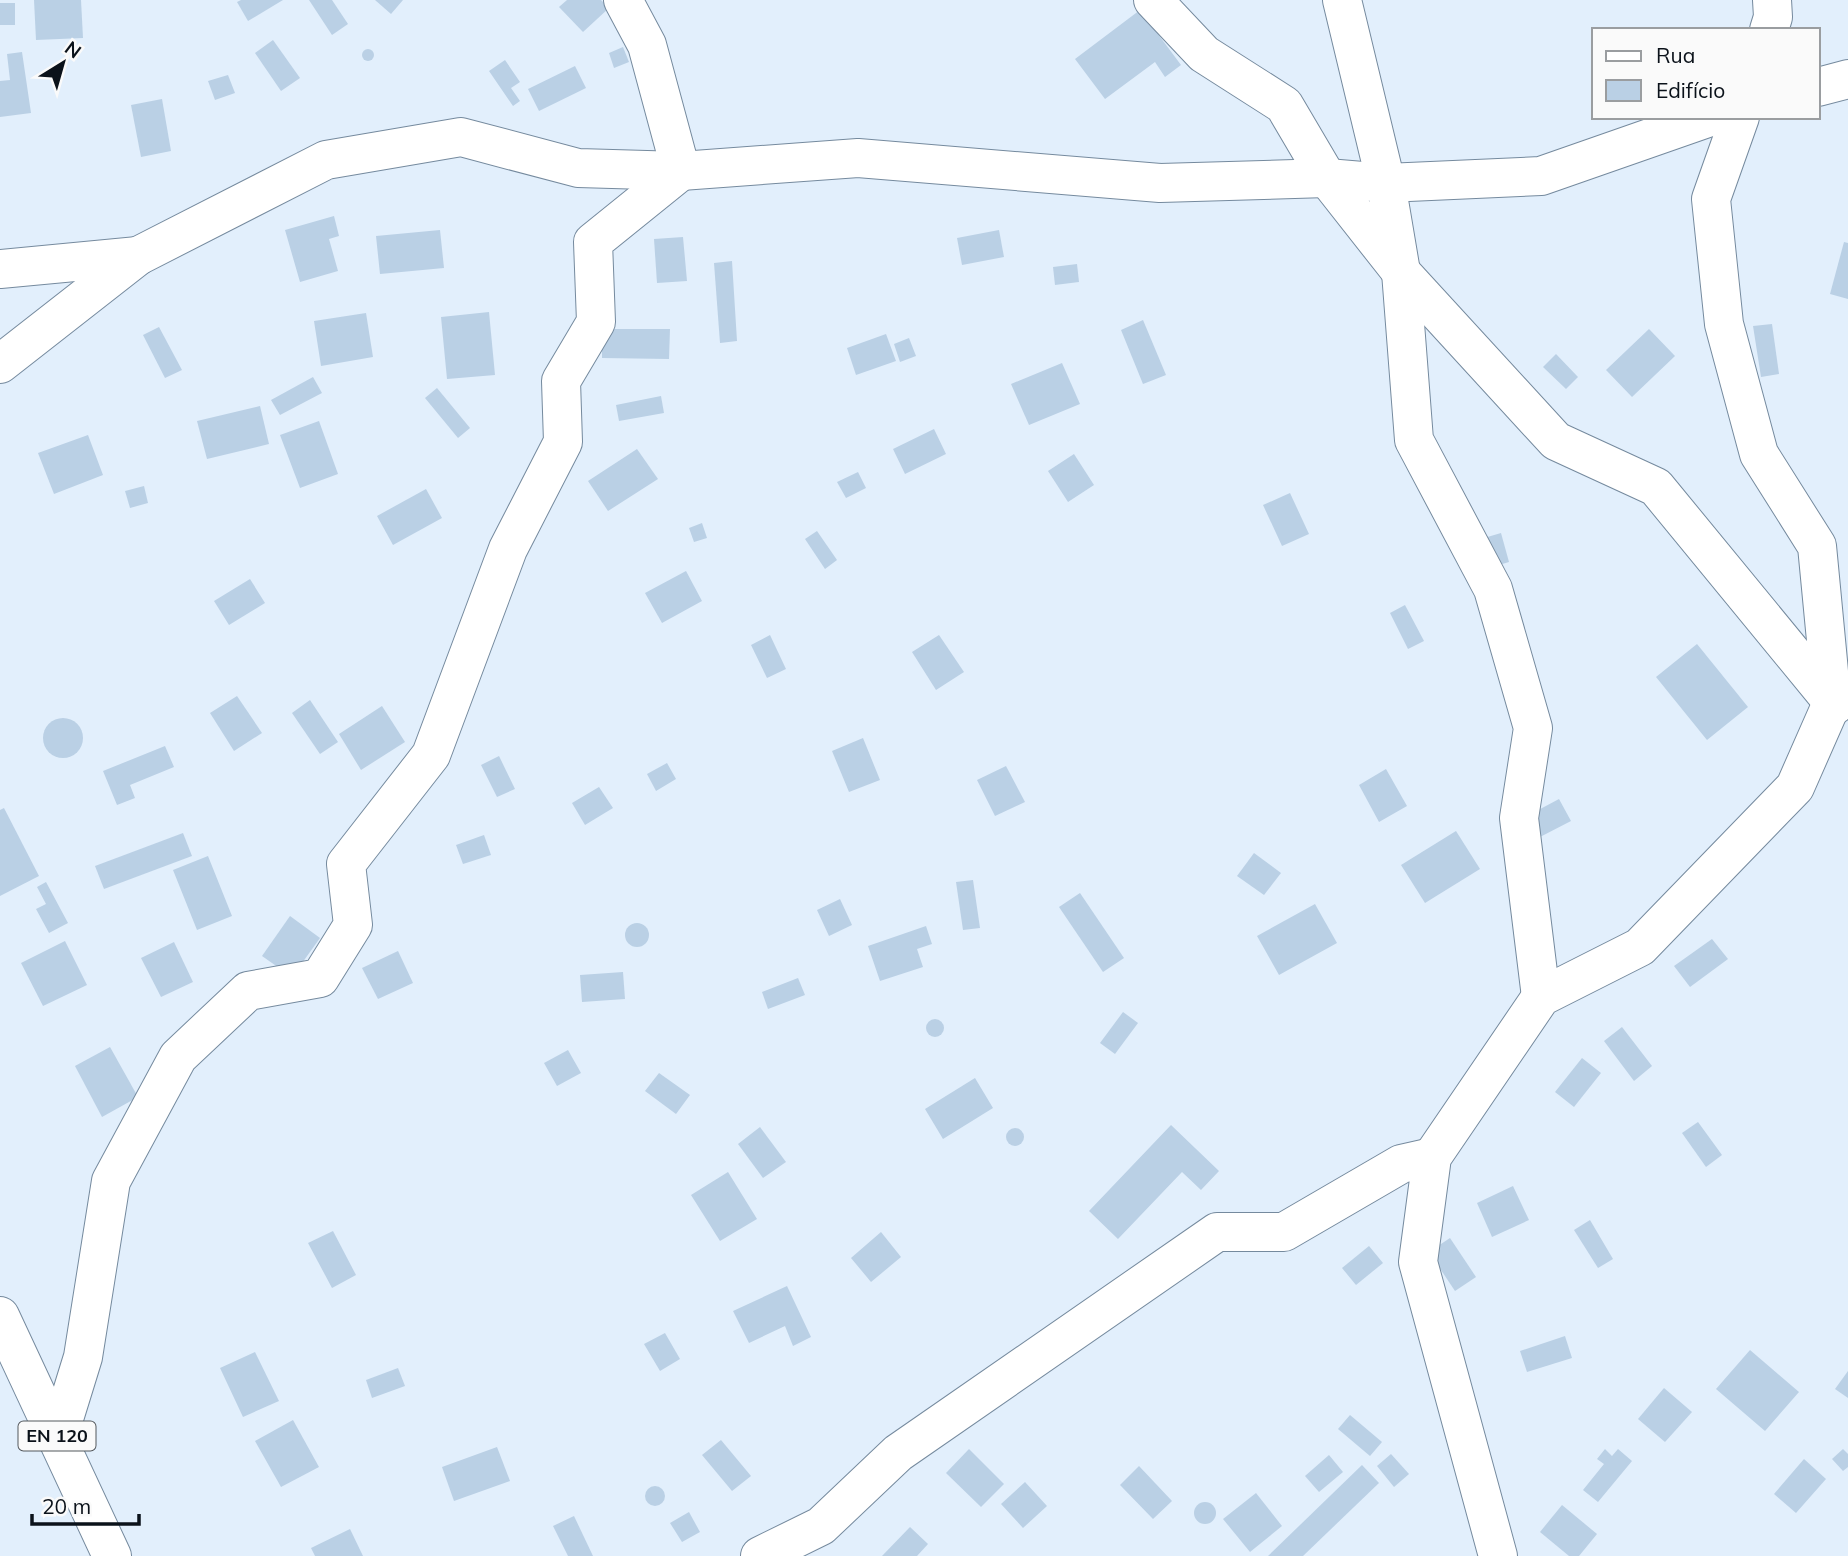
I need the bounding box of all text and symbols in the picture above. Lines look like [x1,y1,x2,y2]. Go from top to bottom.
north arrow [28,28,98,98]
legend [1592,28,1820,119]
text: N [60,36,86,63]
text: Rua [1656,42,1695,68]
text: Edifício [1656,77,1725,103]
road number: EN 120 [18,1422,96,1450]
scale bar [32,1482,138,1526]
text: 20 m [42,1493,91,1519]

